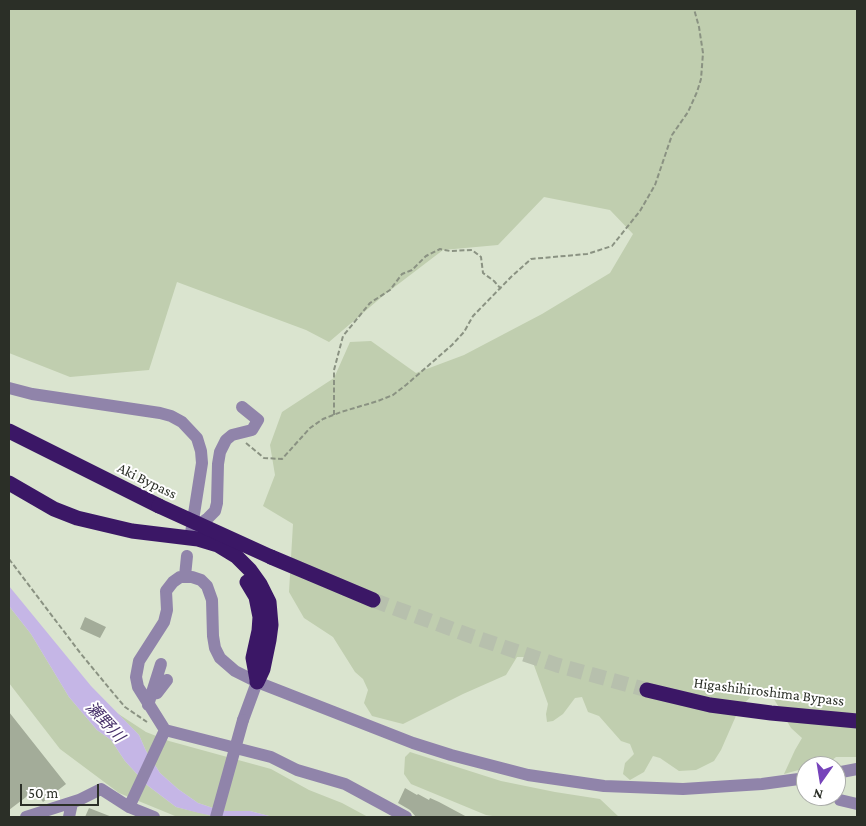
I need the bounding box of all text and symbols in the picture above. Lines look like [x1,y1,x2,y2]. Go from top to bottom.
street label: Aki Bypass [114,459,180,503]
street label: Higashihiroshima Bypass [693,674,845,710]
water label: 瀬野川 [82,698,128,746]
north arrow [796,756,846,806]
scale bar [22,774,101,806]
text: 50 m [28,785,58,801]
text: N [811,786,824,804]

